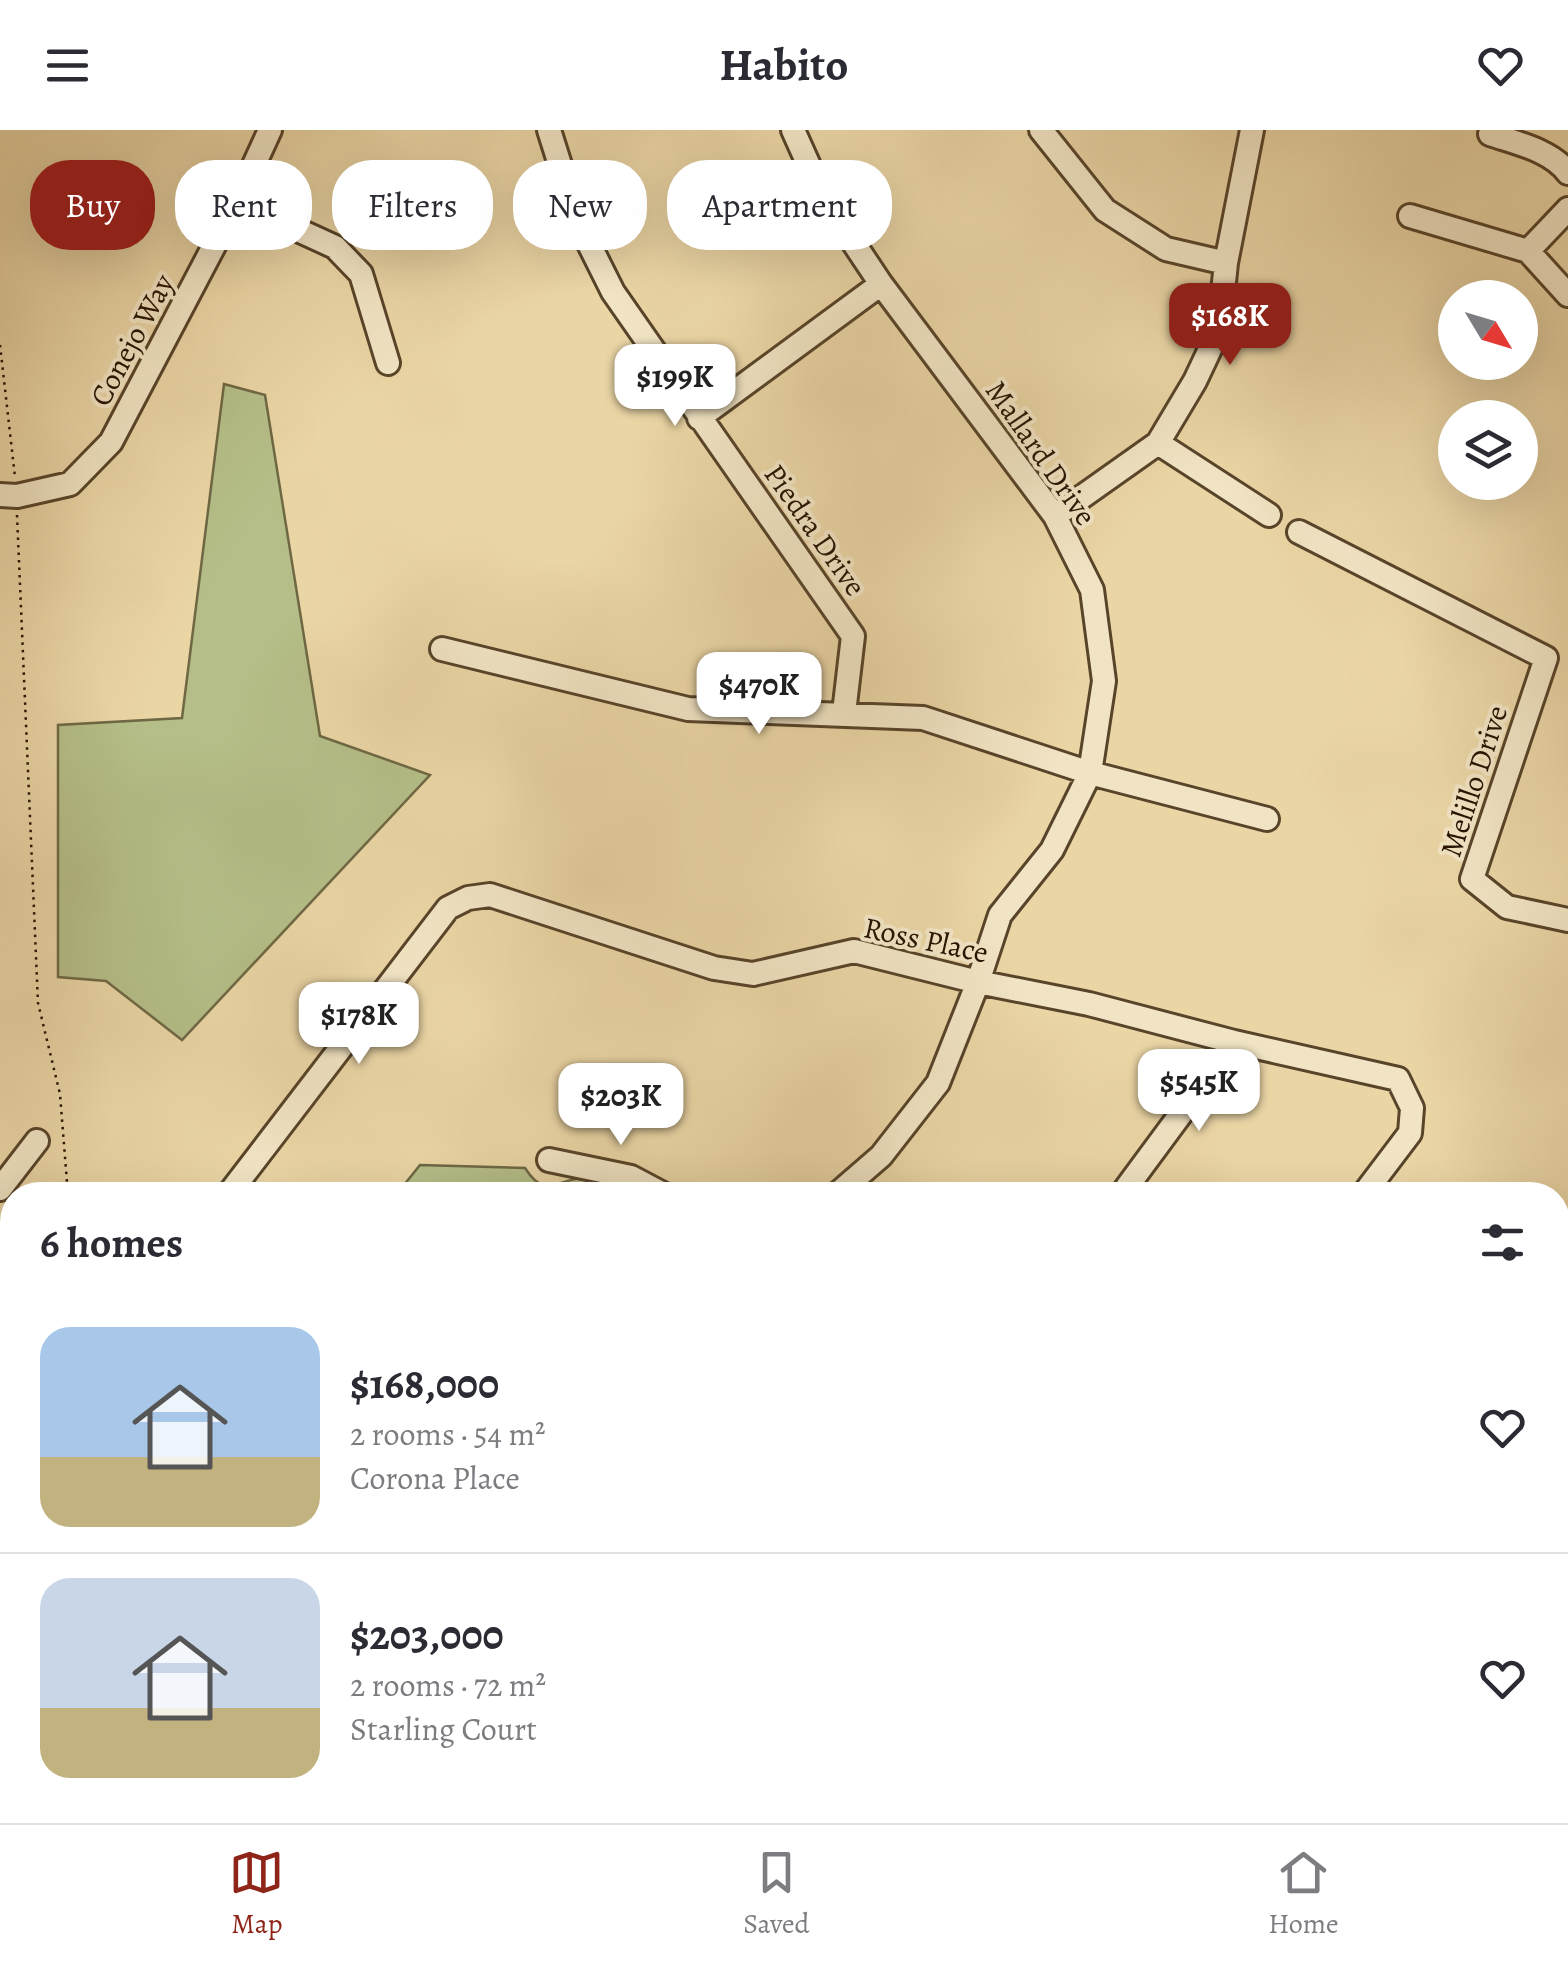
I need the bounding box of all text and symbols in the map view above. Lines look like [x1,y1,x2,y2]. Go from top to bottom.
text: Habito [719,34,849,96]
icon: menu [40,38,95,93]
icon: heart [1473,38,1528,93]
chip: Buy [30,160,155,250]
chip: Rent [175,160,312,250]
chip: Filters [332,160,493,250]
chip: New [513,160,647,250]
chip: Apartment [667,160,892,250]
street label: Conejo Way [81,267,184,413]
north arrow [1438,280,1538,380]
map controls [1438,280,1538,500]
pin: $168K [1160,283,1300,368]
text: $168K [1191,293,1269,337]
pin: $199K [605,344,745,429]
text: $199K [636,354,714,398]
street label: Mallard Drive [976,373,1106,533]
button: layers [1438,400,1538,500]
street label: Piedra Drive [755,456,875,604]
pin: $470K [689,652,829,737]
text: $470K [719,662,799,706]
street label: Melillo Drive [1431,700,1517,862]
street label: Ross Place [860,907,992,973]
pin: $178K [289,982,429,1067]
text: $178K [321,992,397,1036]
pin: $545K [1129,1049,1269,1134]
text: $545K [1160,1059,1238,1103]
pin: $203K [551,1063,691,1148]
text: $203K [580,1073,662,1117]
text: 6 homes [40,1214,183,1271]
icon: filters [1475,1215,1530,1270]
text: $168,000 [350,1355,499,1412]
icon: home [120,1367,240,1487]
icon: heart [1475,1400,1530,1455]
text: 2 rooms · 54 m² [350,1412,546,1456]
text: Corona Place [350,1456,520,1500]
text: $203,000 [350,1606,504,1663]
icon: home [120,1618,240,1738]
icon: heart [1475,1651,1530,1706]
text: 2 rooms · 72 m² [350,1663,546,1707]
text: Starling Court [350,1707,537,1751]
tab: Map [229,1845,284,1943]
tab: Saved [743,1845,810,1943]
tab: Home [1268,1845,1339,1943]

